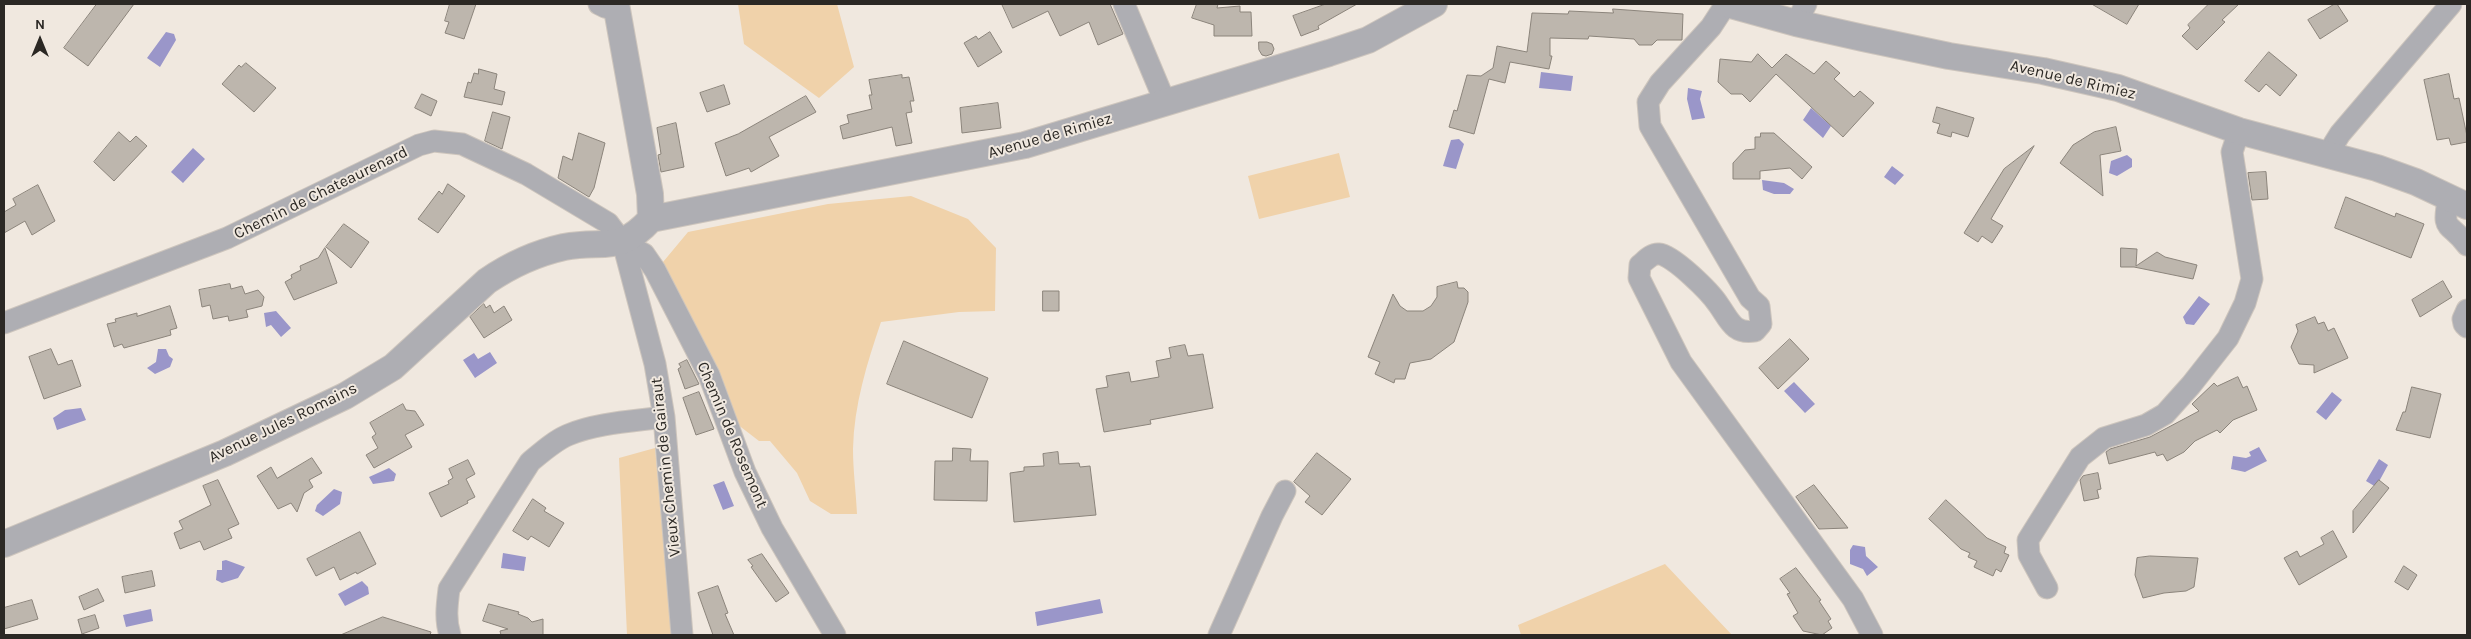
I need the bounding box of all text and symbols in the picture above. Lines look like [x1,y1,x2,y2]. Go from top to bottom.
north arrow [15,15,65,65]
text: N [35,16,45,33]
street label: Avenue de Rimiez [2008,56,2138,104]
street label: Avenue de Rimiez [986,109,1114,163]
street label: Chemin de Chateaurenard [231,142,411,244]
street label: Chemin de Rosemont [693,359,771,511]
street label: Vieux Chemin de Gairaut [647,376,685,558]
street label: Avenue Jules Romains [206,379,360,467]

